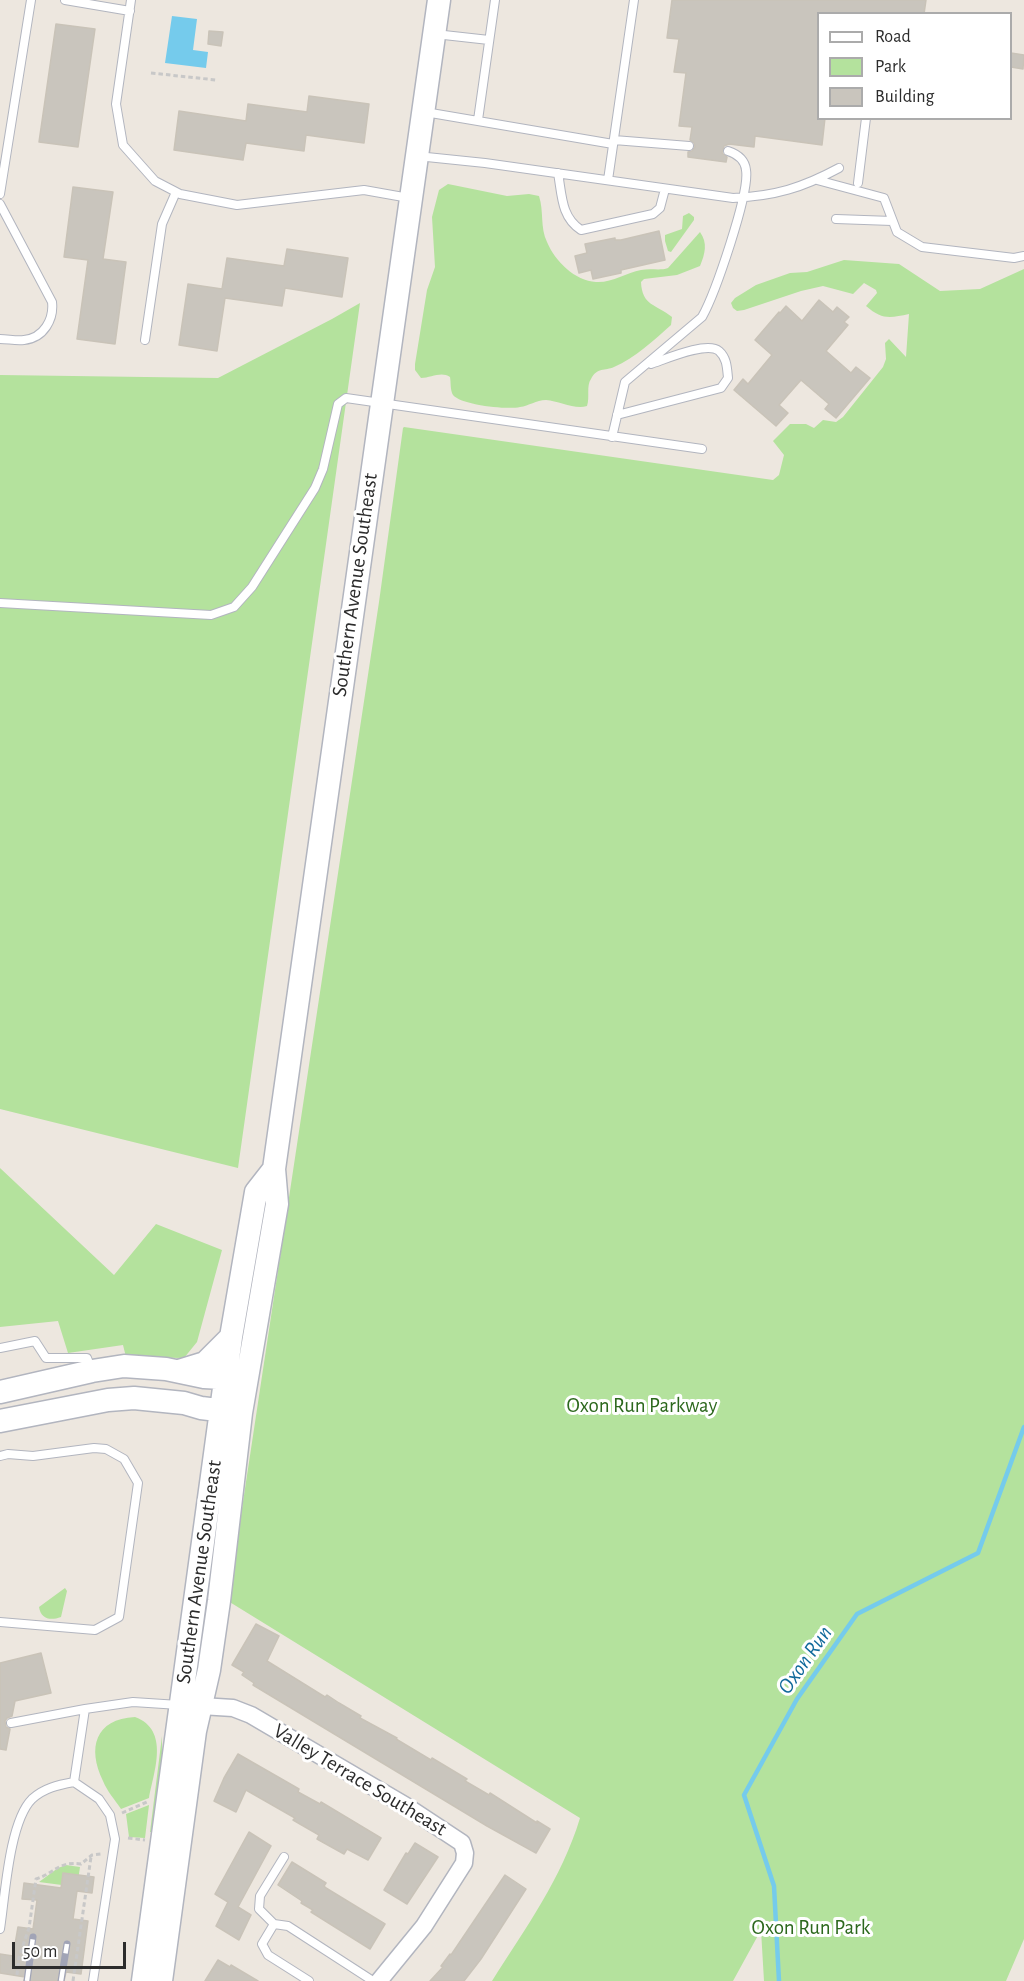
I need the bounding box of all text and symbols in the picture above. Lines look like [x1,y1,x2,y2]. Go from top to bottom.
legend [817,12,1012,120]
text: Road [875,28,911,46]
text: Park [875,58,906,76]
text: Building [875,88,934,106]
street label: Southern Avenue Southeast [327,472,383,698]
park label: Oxon Run Parkway [566,1393,718,1419]
street label: Southern Avenue Southeast [171,1459,227,1685]
water label: Oxon Run [772,1621,838,1699]
street label: Valley Terrace Southeast [269,1718,451,1842]
park label: Oxon Run Park [752,1915,870,1941]
scale bar [15,1930,129,1968]
text: 50 m [23,1943,57,1961]

